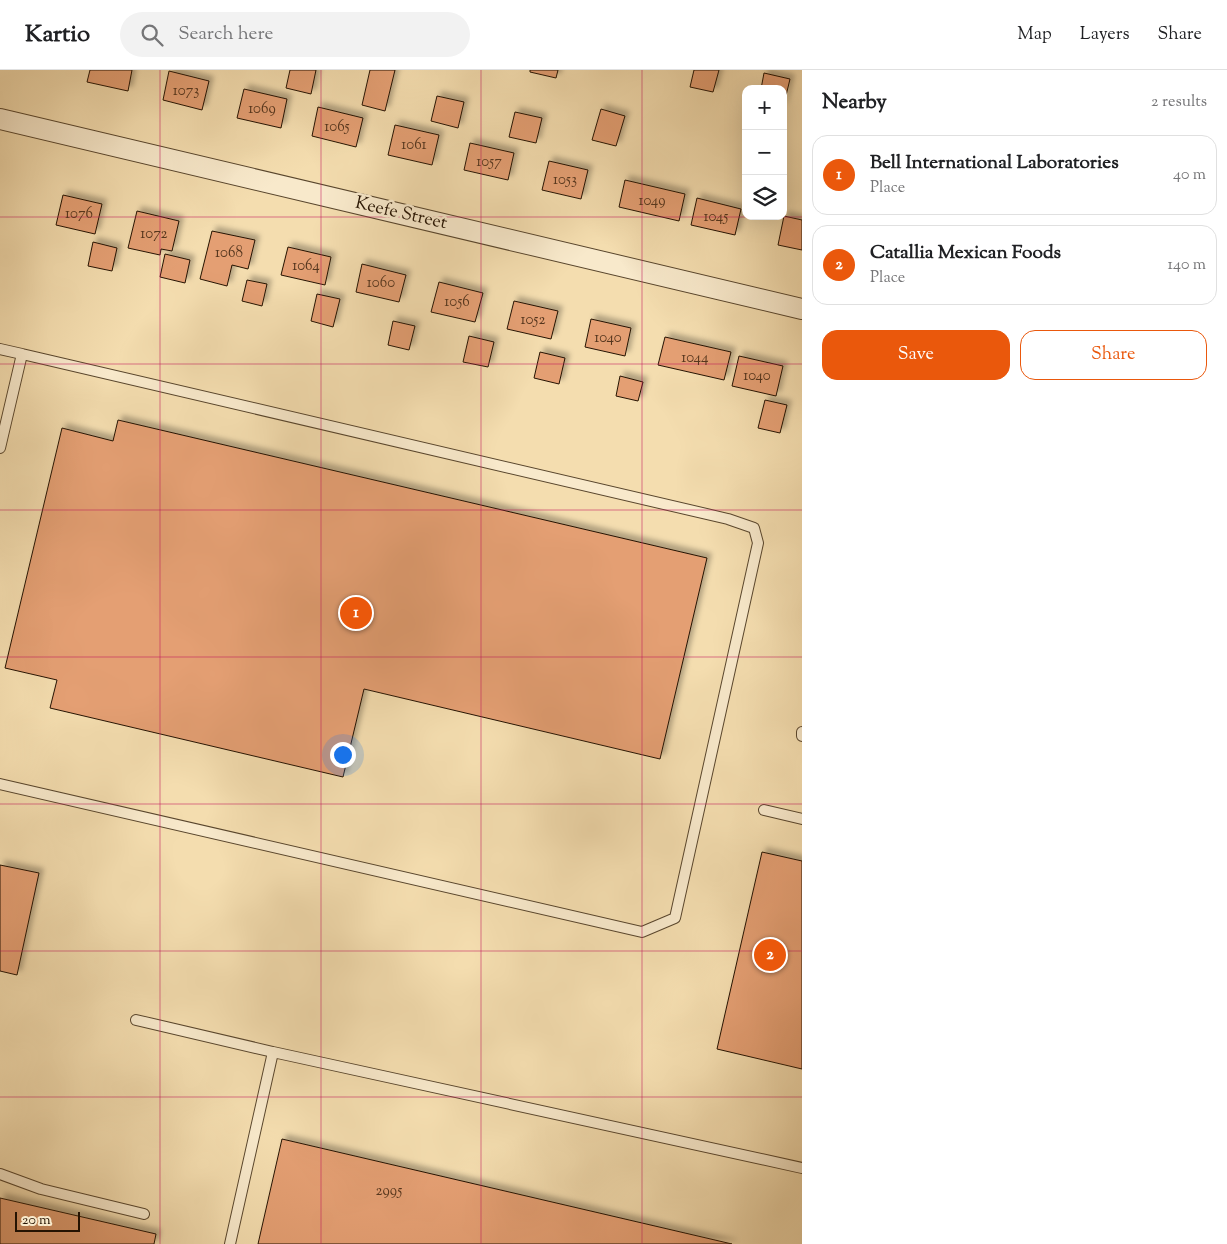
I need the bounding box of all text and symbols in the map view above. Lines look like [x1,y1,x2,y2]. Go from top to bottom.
search box [120,12,470,57]
text: Kartio [25,18,90,52]
icon: search [138,21,166,49]
text: Search here [178,21,273,48]
text: Map [1017,22,1052,48]
text: Layers [1080,22,1130,48]
text: Share [1158,22,1202,48]
house number: 1073 [173,81,199,102]
map controls [742,85,787,220]
button: + [742,85,787,130]
text: Nearby [822,88,887,118]
text: 2 results [1151,91,1207,114]
house number: 1069 [248,99,276,120]
house number: 1065 [324,117,350,138]
button: − [742,130,787,175]
house number: 1061 [401,135,427,156]
text: Bell International Laboratories [870,150,1119,177]
house number: 1057 [476,152,502,173]
text: 1 [836,164,842,187]
text: 40 m [1173,164,1206,187]
house number: 1053 [553,170,577,191]
button: layers [742,175,787,220]
text: Place [870,177,905,200]
street label: Keefe Street [352,191,450,237]
house number: 1049 [639,191,665,212]
house number: 1076 [65,204,93,225]
house number: 1045 [704,207,728,228]
house number: 1072 [140,224,168,245]
text: Catallia Mexican Foods [870,240,1061,267]
house number: 1068 [215,243,243,264]
text: 2 [835,254,843,277]
text: 140 m [1168,254,1206,277]
house number: 1064 [292,256,320,277]
text: Place [870,267,905,290]
house number: 1060 [367,273,395,294]
house number: 1056 [444,292,470,313]
house number: 1052 [520,310,546,331]
house number: 1040 [594,328,622,349]
button: Save [822,330,1010,380]
button: Share [1020,330,1207,380]
house number: 1044 [681,348,709,369]
house number: 1040 [743,366,771,387]
pin: 1 [340,594,372,632]
your location [330,742,356,768]
pin: 2 [754,936,786,974]
house number: 2995 [376,1181,402,1202]
scale bar [15,1209,80,1232]
text: 20 m [22,1211,51,1231]

